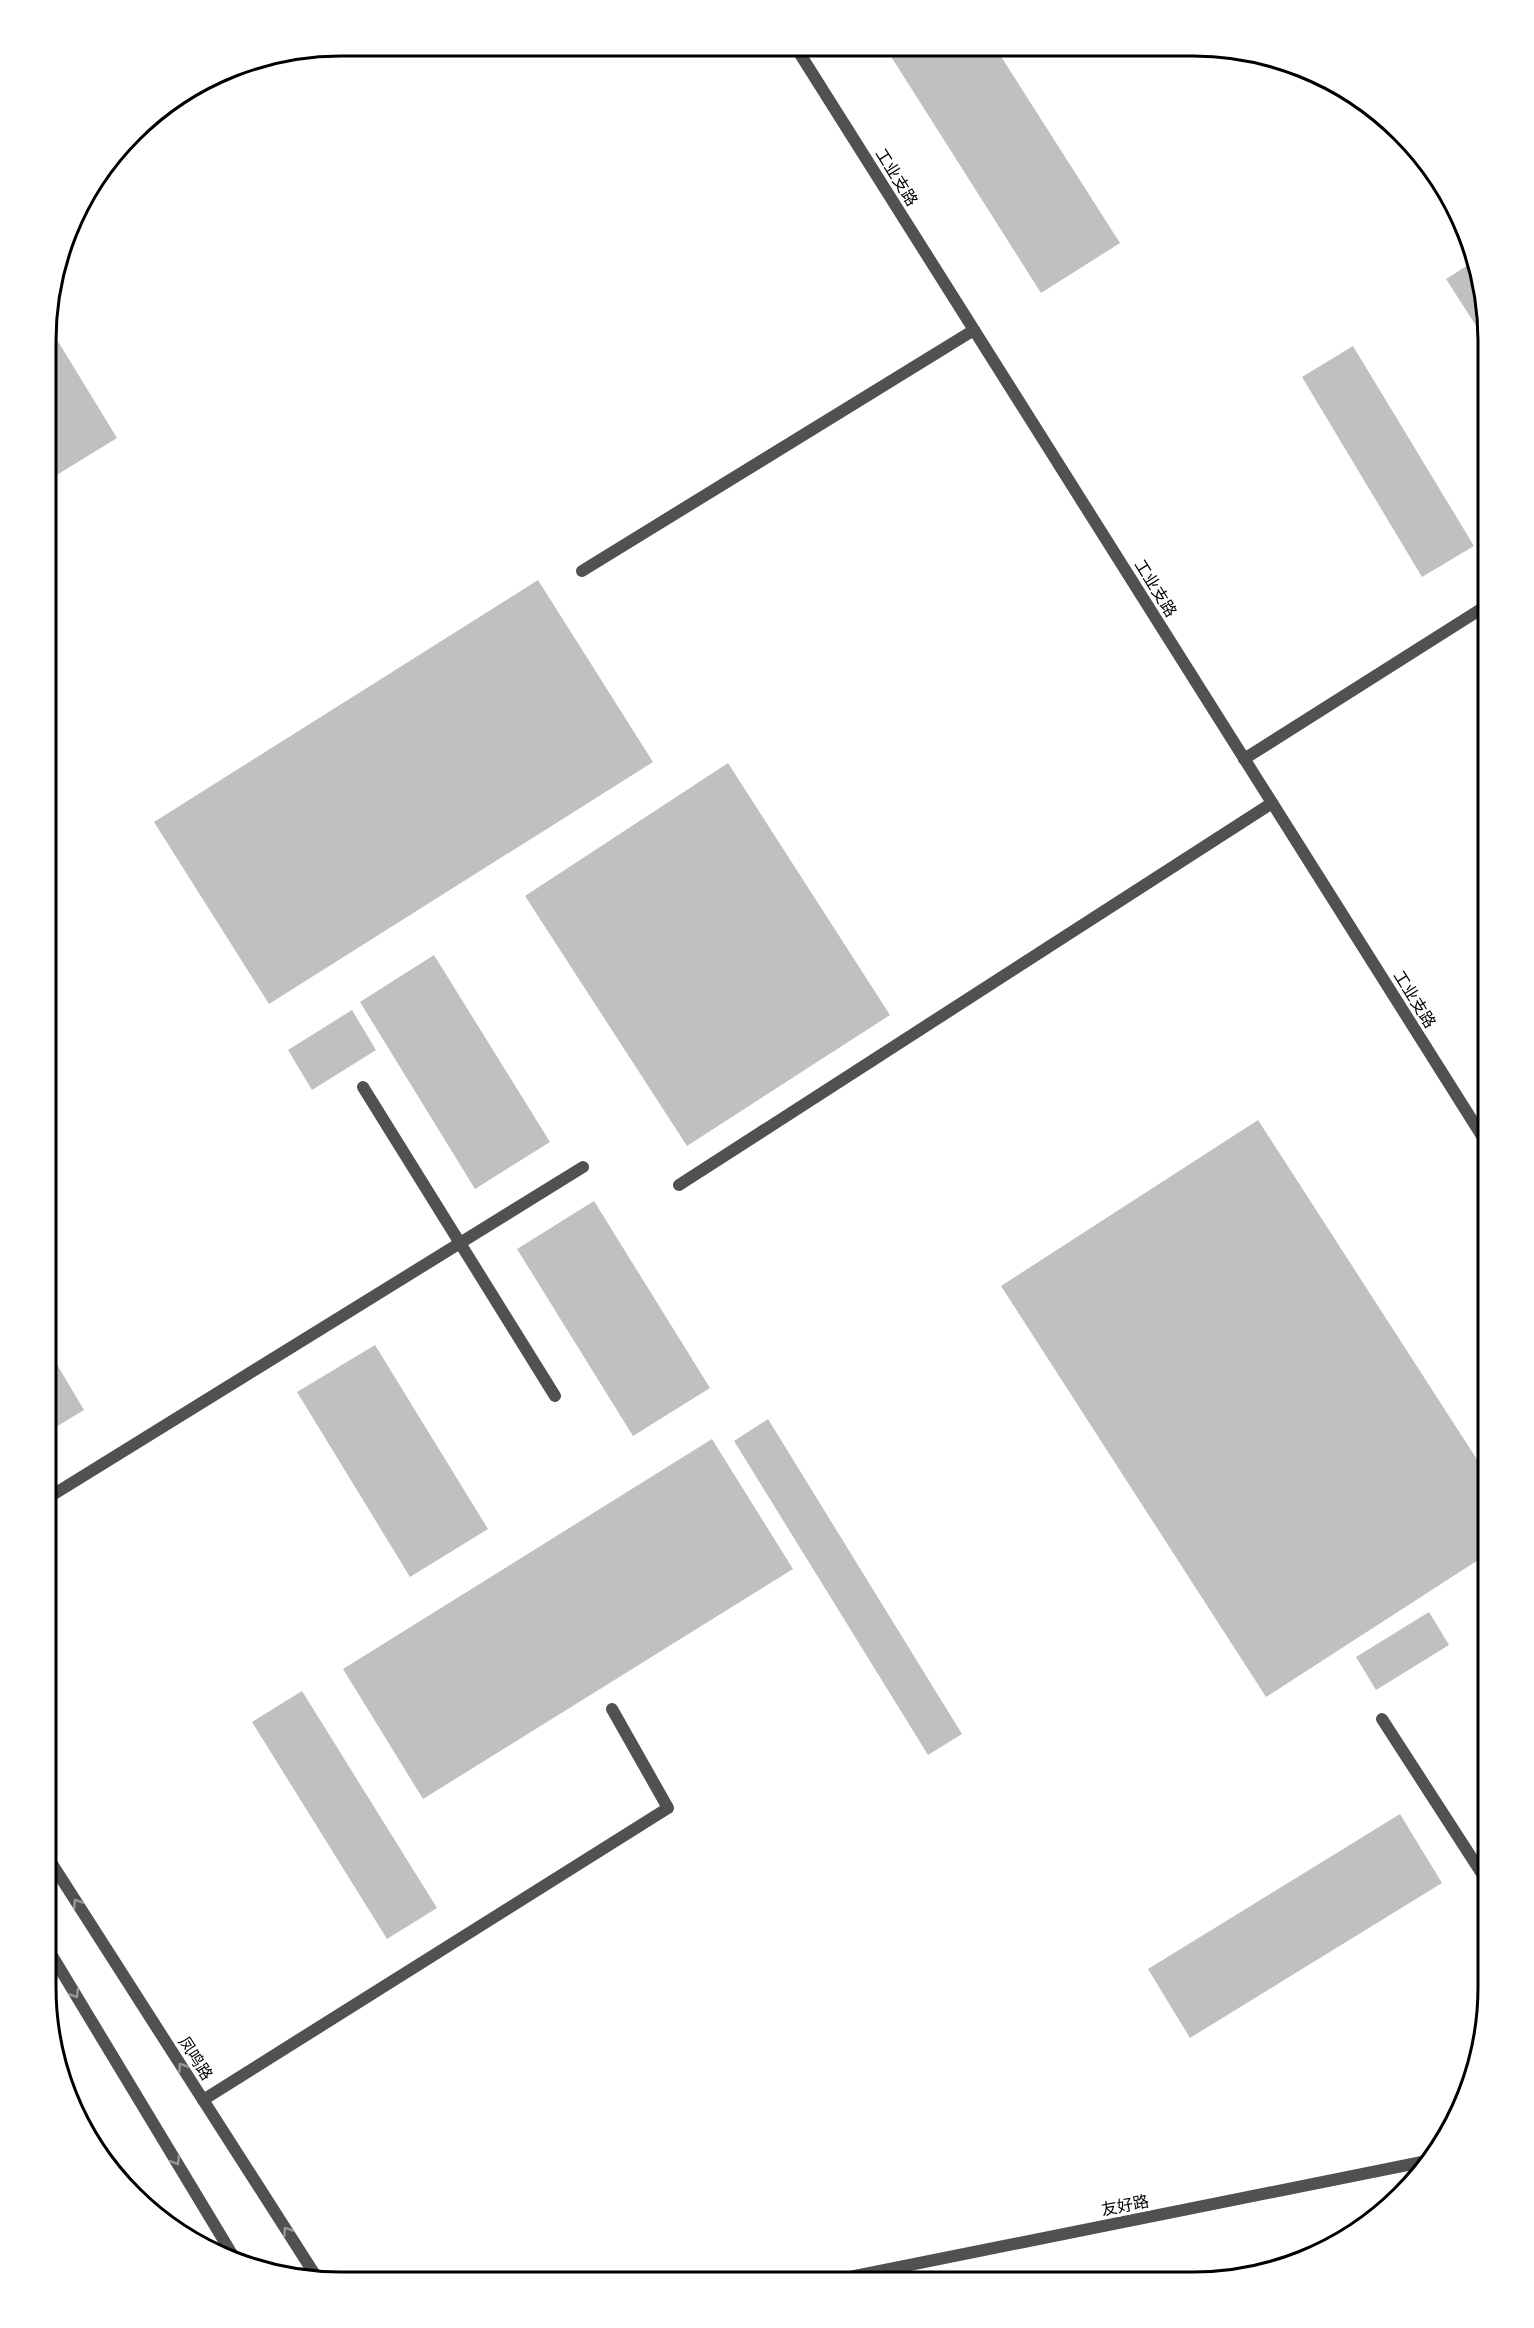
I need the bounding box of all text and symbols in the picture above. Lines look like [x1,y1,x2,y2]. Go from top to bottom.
street label: 工业支路 [872,145,922,209]
street label: 工业支路 [1131,556,1181,620]
street label: 工业支路 [1390,967,1440,1031]
one-way arrow [73,1899,84,1910]
one-way arrow [68,1988,80,1998]
street label: 凤鸣路 [175,2033,217,2084]
one-way arrow [178,2063,190,2073]
one-way arrow [169,2155,181,2165]
street label: 友好路 [1100,2192,1150,2219]
one-way arrow [283,2227,295,2237]

